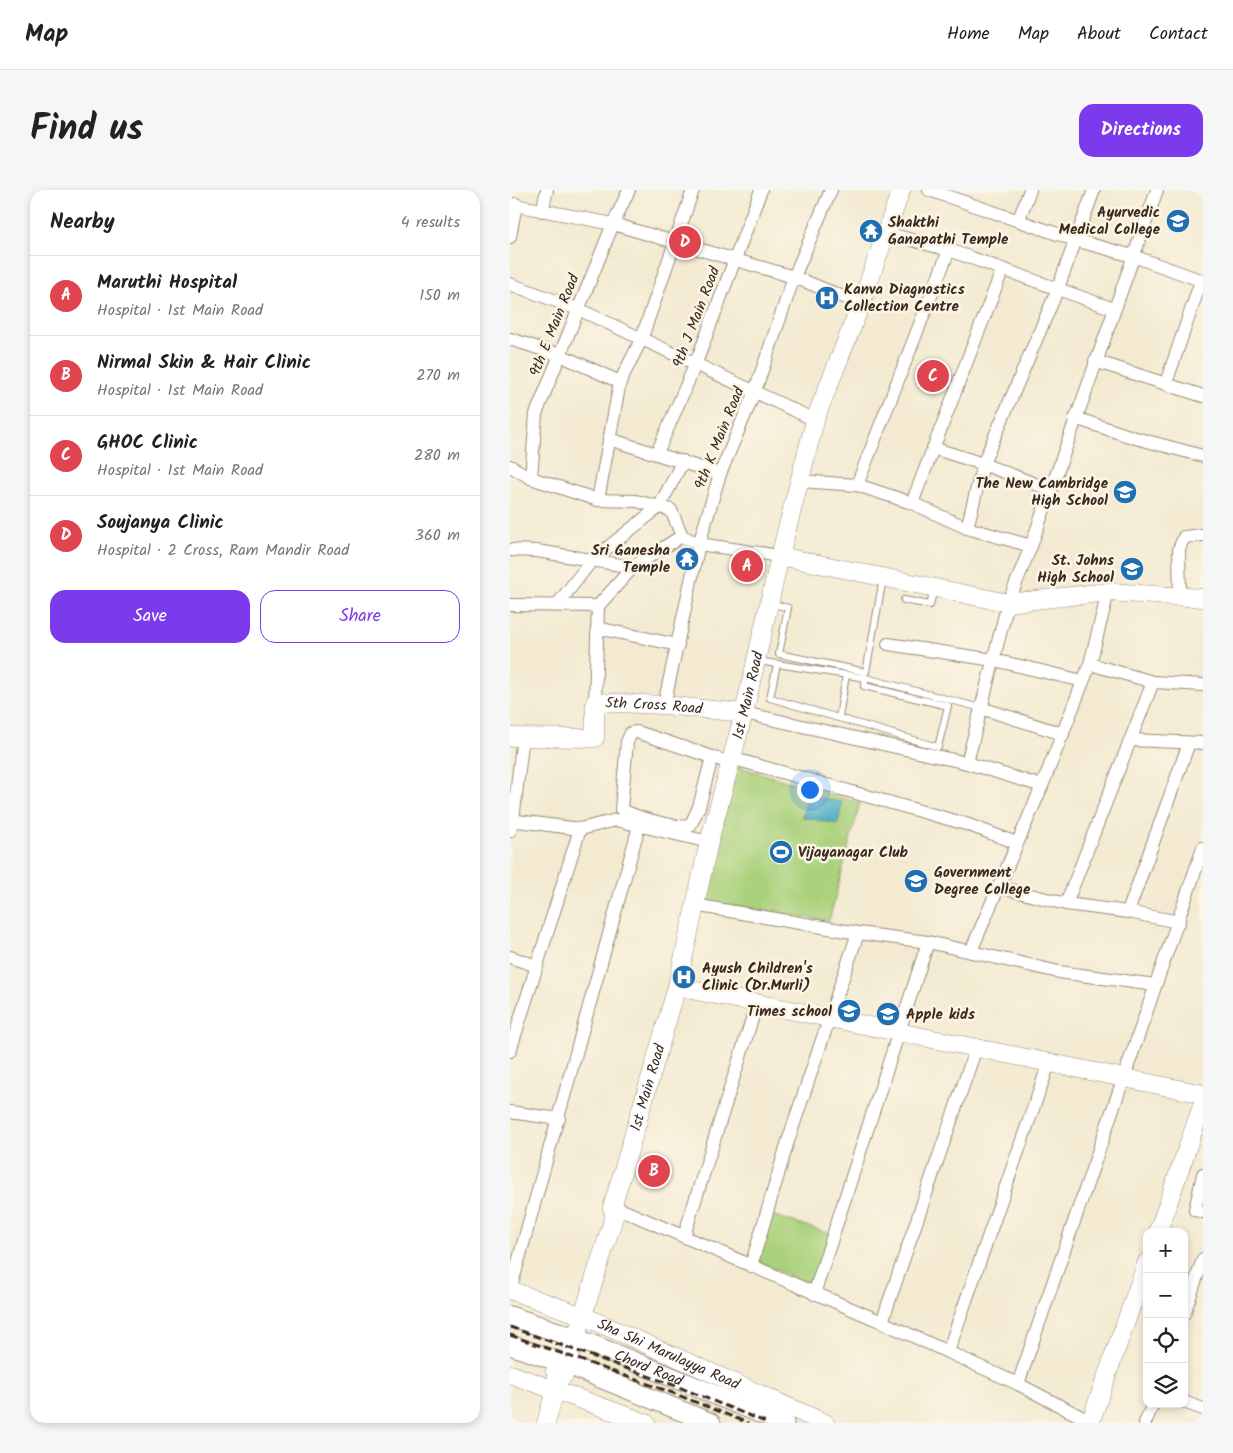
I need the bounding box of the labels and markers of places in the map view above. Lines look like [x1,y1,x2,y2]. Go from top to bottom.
place label: Ayurvedic Medical College [1059,201,1161,242]
school or university icon: Ayurvedic Medical College [1165,208,1191,234]
place label: Shakthi Ganapathi Temple [888,211,1009,252]
temple icon: Shakthi Ganapathi Temple [858,218,884,244]
pin: D [669,223,701,261]
place label: Kanva Diagnostics Collection Centre [844,278,965,319]
hospital icon: Kanva Diagnostics Collection Centre [814,285,840,311]
pin: C [917,357,949,395]
place label: The New Cambridge High School [975,472,1109,513]
school or university icon: The New Cambridge High School [1112,479,1138,505]
place label: Sri Ganesha Temple [591,539,671,580]
temple icon: Sri Ganesha Temple [674,546,700,572]
pin: A [731,547,763,585]
place label: St. Johns High School [1037,549,1114,590]
school or university icon: St. Johns High School [1119,556,1145,582]
sports icon: Vijayanagar Club [768,839,794,865]
place label: Vijayanagar Club [798,841,908,865]
place label: Government Degree College [934,861,1031,902]
school or university icon: Government Degree College [903,868,929,894]
place label: Ayush Children's Clinic (Dr.Murli) [702,957,813,998]
hospital icon: Ayush Children's Clinic (Dr.Murli) [671,964,697,990]
school or university icon: Times school [836,998,862,1024]
place label: Times school [747,1000,832,1024]
school or university icon: Apple kids [875,1001,901,1027]
place label: Apple kids [906,1003,975,1027]
pin: B [638,1152,670,1190]

